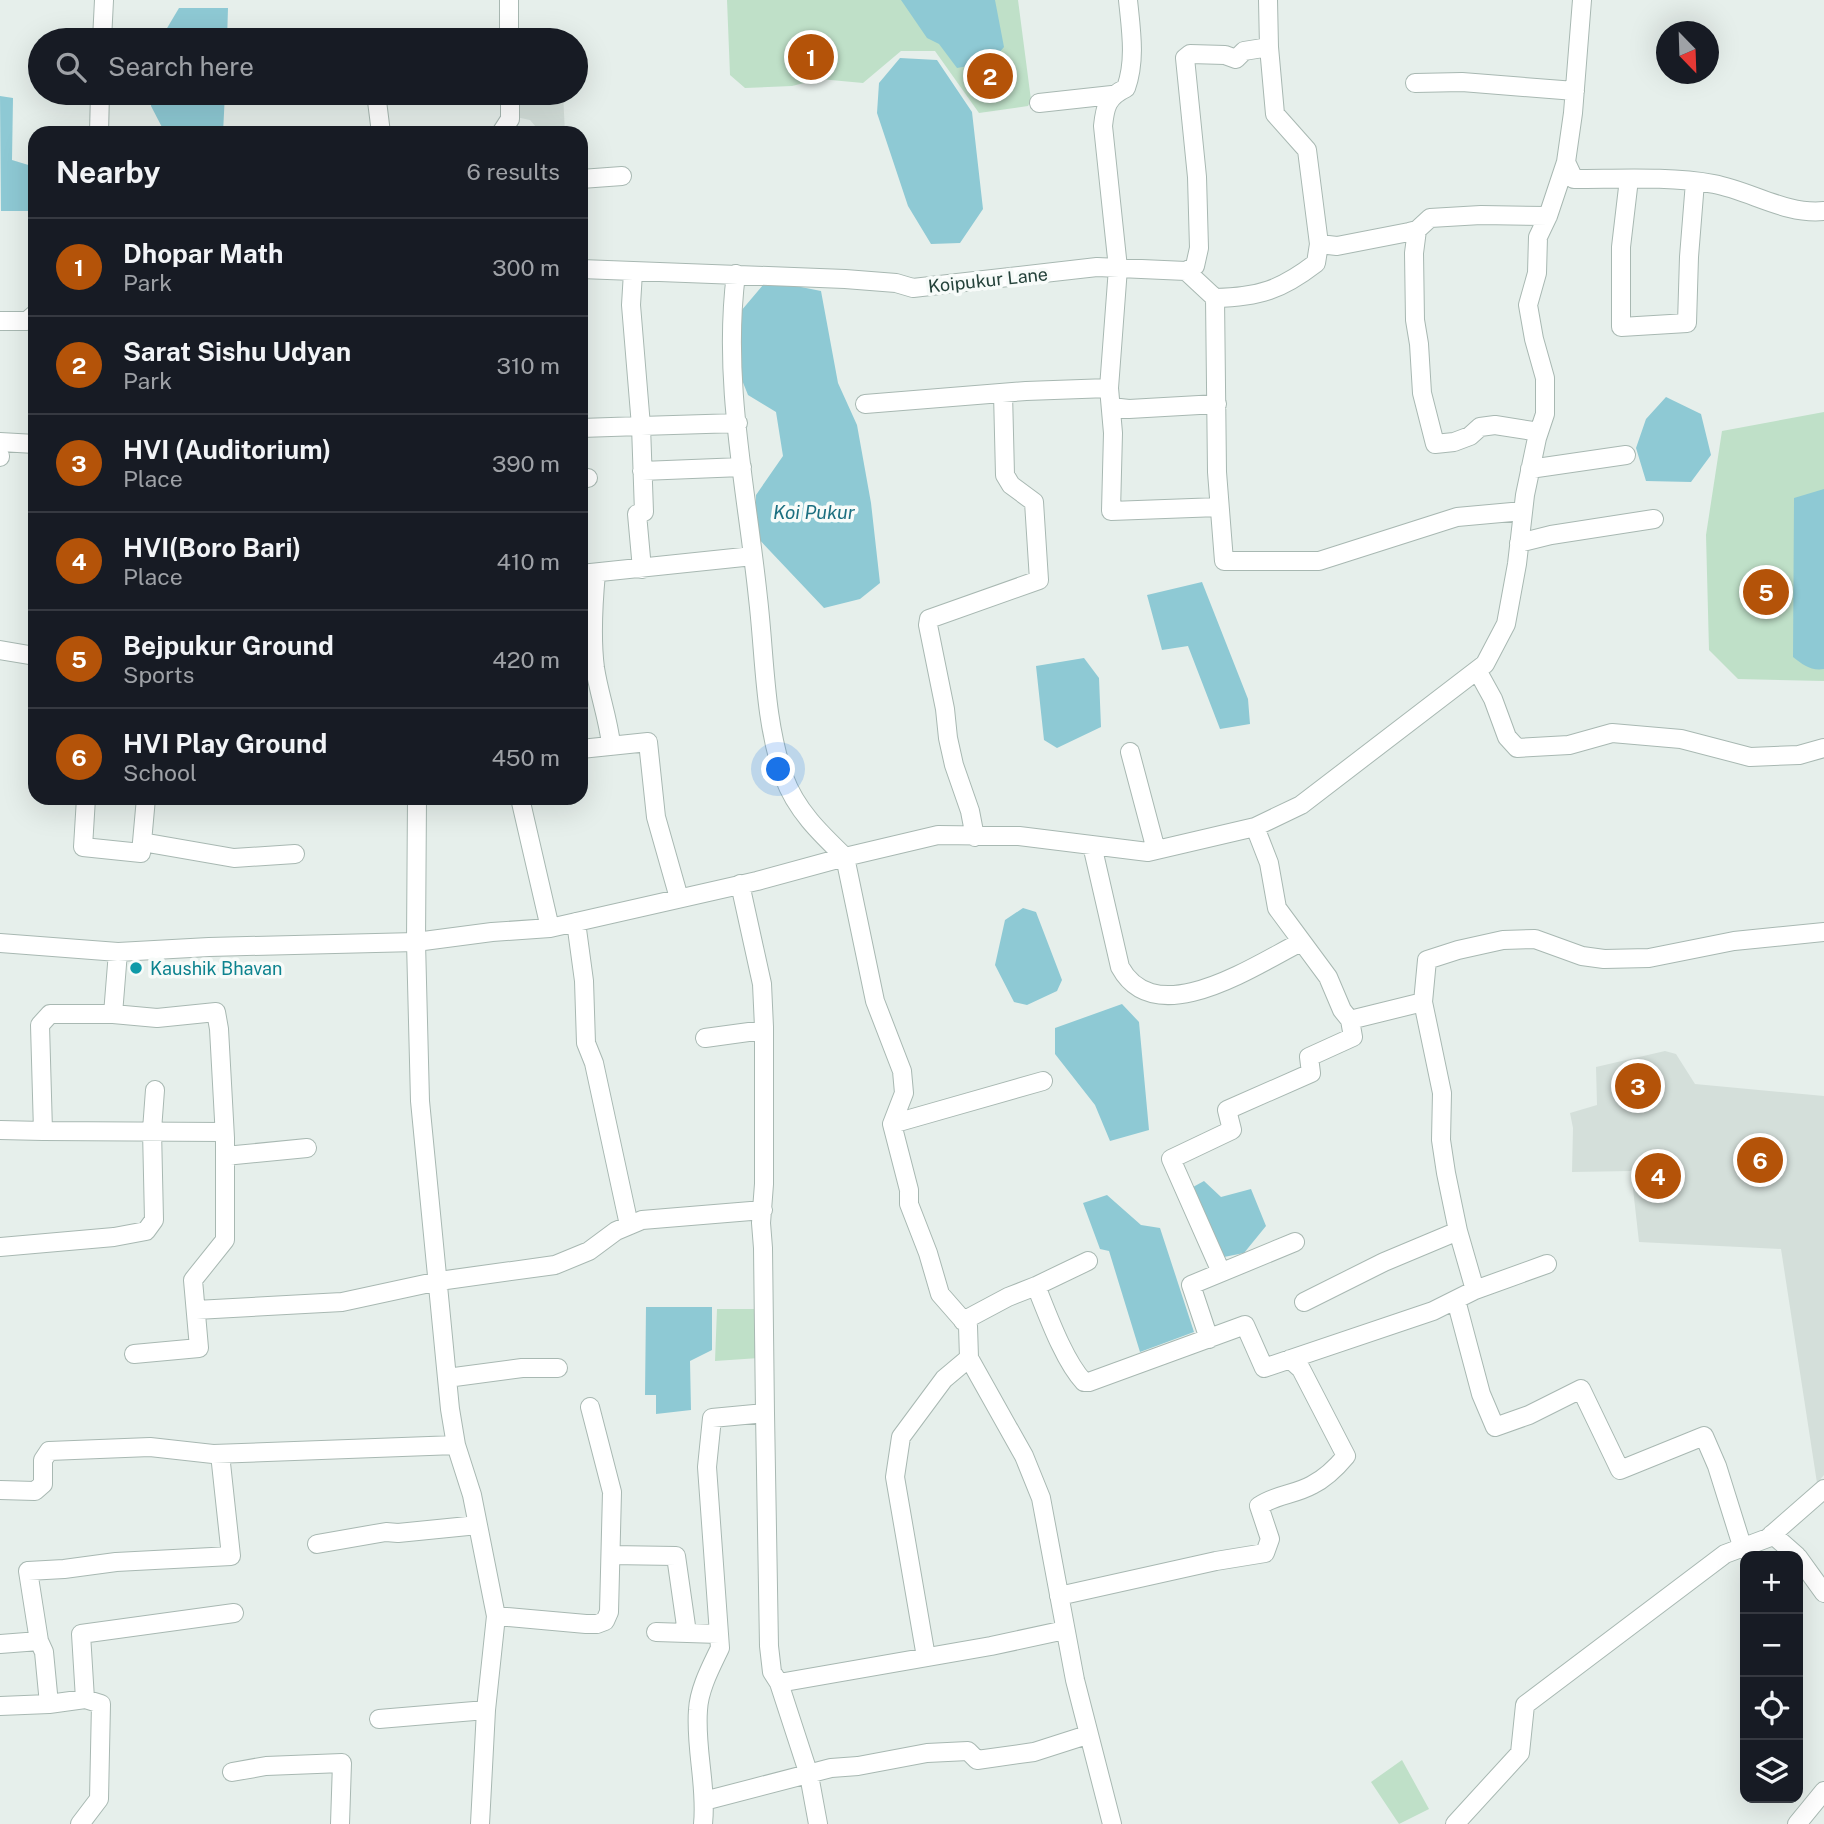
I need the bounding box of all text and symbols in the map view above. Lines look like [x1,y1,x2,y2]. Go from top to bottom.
north arrow [1656,21,1719,84]
search box [28,28,588,105]
pin: 1 [788,31,834,83]
icon: search [52,48,90,86]
pin: 2 [967,50,1013,102]
text: Search here [108,51,254,82]
text: Nearby [56,154,160,190]
text: 6 results [467,158,560,185]
text: Dhopar Math [123,238,283,269]
text: 1 [74,254,84,281]
text: 300 m [492,254,560,281]
street label: Koipukur Lane [927,263,1049,297]
text: Park [123,269,172,296]
text: Sarat Sishu Udyan [123,336,351,367]
text: 2 [72,352,86,379]
text: 310 m [497,352,560,379]
text: Park [123,367,172,394]
text: HVI (Auditorium) [123,434,331,465]
text: 3 [71,450,87,477]
text: 390 m [492,450,560,477]
text: Place [123,465,183,492]
water label: Koi Pukur [773,501,856,523]
text: HVI(Boro Bari) [123,532,301,563]
text: 4 [71,548,87,575]
text: 410 m [497,548,560,575]
text: Place [123,563,183,590]
pin: 5 [1743,566,1789,618]
text: Bejpukur Ground [123,630,334,661]
text: 5 [71,646,87,673]
text: 420 m [492,646,560,673]
text: Sports [123,661,194,688]
text: HVI Play Ground [123,728,327,759]
text: 6 [71,744,87,771]
text: 450 m [491,744,560,771]
your location [761,752,795,786]
text: School [123,759,197,786]
place label: Kaushik Bhavan [150,958,282,979]
marker: Kaushik Bhavan [128,960,144,976]
pin: 3 [1615,1060,1661,1112]
pin: 6 [1737,1134,1783,1186]
pin: 4 [1635,1150,1681,1202]
map controls [1740,1551,1803,1803]
button: + [1740,1551,1803,1614]
button: − [1740,1614,1803,1677]
button: locate [1740,1677,1803,1740]
button: layers [1740,1740,1803,1803]

